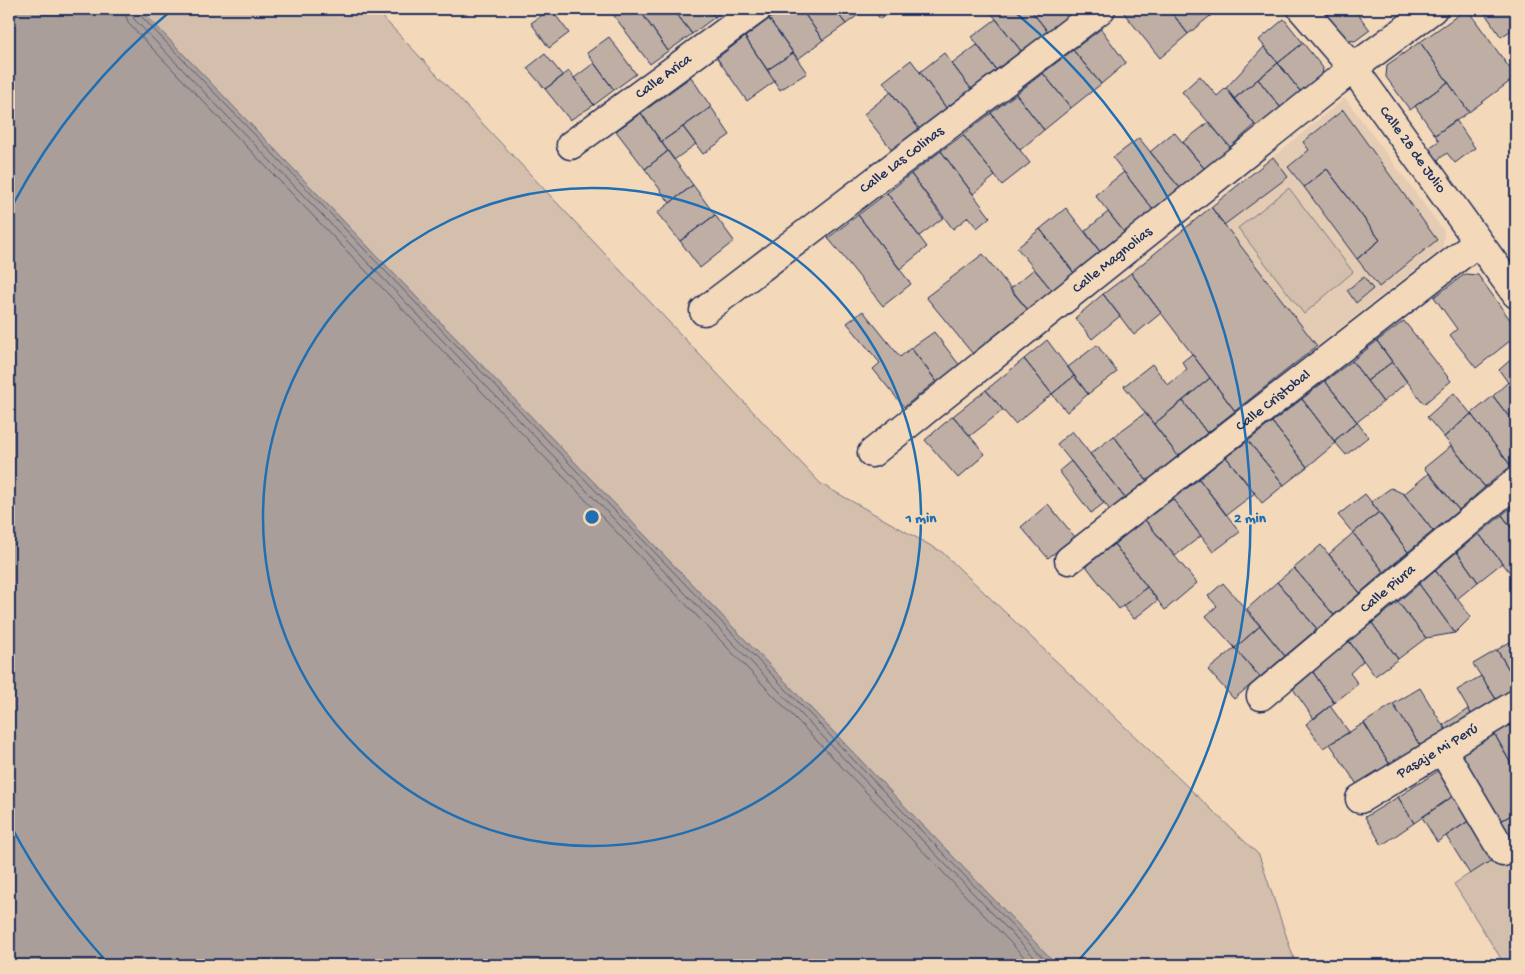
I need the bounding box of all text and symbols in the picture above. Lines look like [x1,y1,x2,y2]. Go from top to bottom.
street label: Calle Arica [632,50,696,104]
street label: Calle 28 de Julio [1375,103,1450,197]
street label: Calle Las Colinas [857,122,948,198]
street label: Calle Magnolias [1069,223,1156,298]
street label: Calle Cristobal [1232,366,1315,436]
centre of rings [583,508,601,526]
text: 1 min [905,510,937,528]
text: 2 min [1234,510,1267,528]
street label: Calle Piura [1357,561,1420,618]
street label: Pasaje Mi Perú [1393,720,1482,784]

